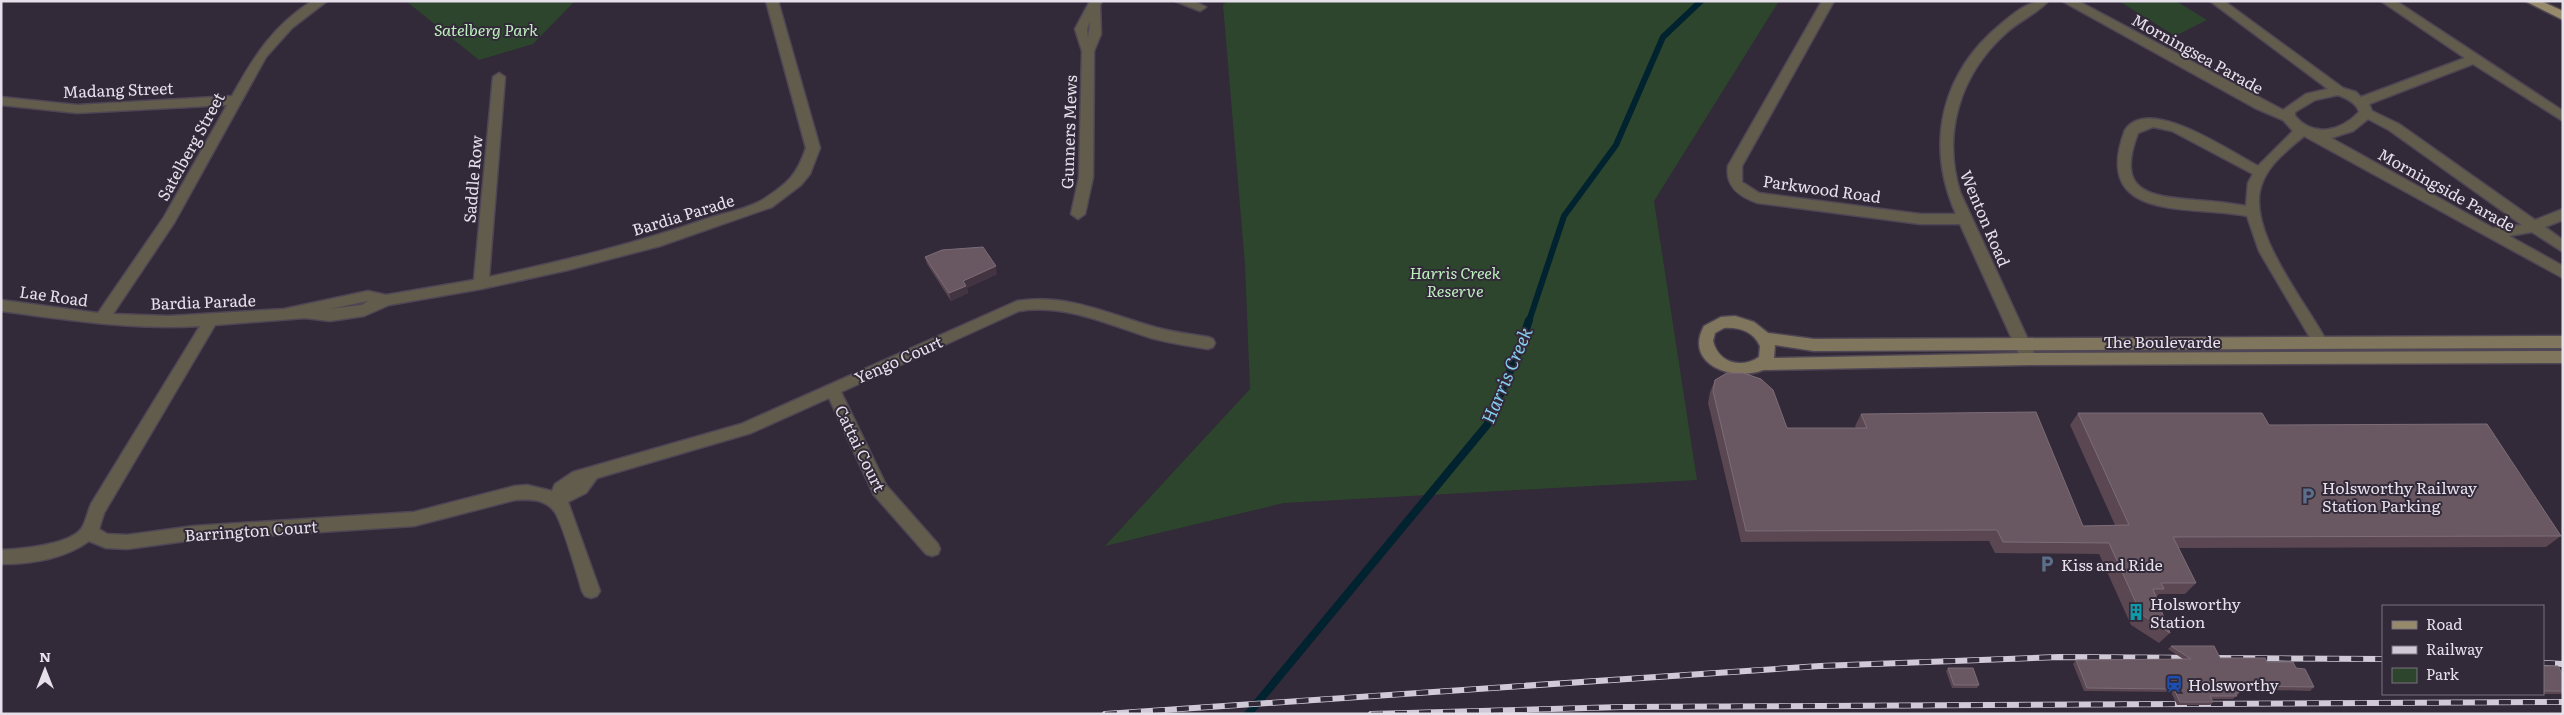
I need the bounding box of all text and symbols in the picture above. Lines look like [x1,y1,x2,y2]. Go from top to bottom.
street label: Morningsea Parade [2128,7,2268,99]
park label: Satelberg Park [434,17,538,41]
street label: Madang Street [62,75,174,103]
street label: Gunners Mews [1054,75,1082,189]
street label: Satelberg Street [150,87,230,205]
street label: Saddle Row [456,134,488,224]
street label: Morningside Parade [2374,141,2520,237]
street label: Wenton Road [1955,166,2017,270]
street label: Parkwood Road [1761,168,1883,208]
street label: Bardia Parade [629,187,737,241]
park label: Harris Creek Reserve [1409,260,1501,302]
street label: Lae Road [18,278,90,312]
street label: Bardia Parade [150,287,256,315]
water label: Harris Creek [1474,322,1538,427]
street label: Yengo Court [850,329,947,389]
street label: The Boulevarde [2103,329,2221,353]
street label: Cattai Court [830,401,893,496]
place label: Holsworthy Railway Station Parking [2322,475,2478,517]
parking icon: Holsworthy Railway Station Parking [2298,486,2318,506]
street label: Barrington Court [184,513,319,547]
place label: Kiss and Ride [2061,552,2163,576]
parking icon: Kiss and Ride [2037,554,2057,574]
place label: Holsworthy Station [2150,591,2241,633]
building icon: Holsworthy Station [2126,602,2146,622]
legend [2382,605,2544,695]
text: Road [2426,612,2462,635]
text: Railway [2426,637,2484,660]
north arrow [20,645,70,695]
text: N [39,646,51,666]
text: Park [2426,662,2460,685]
place label: Holsworthy [2188,672,2279,696]
station icon: Holsworthy [2164,674,2184,694]

